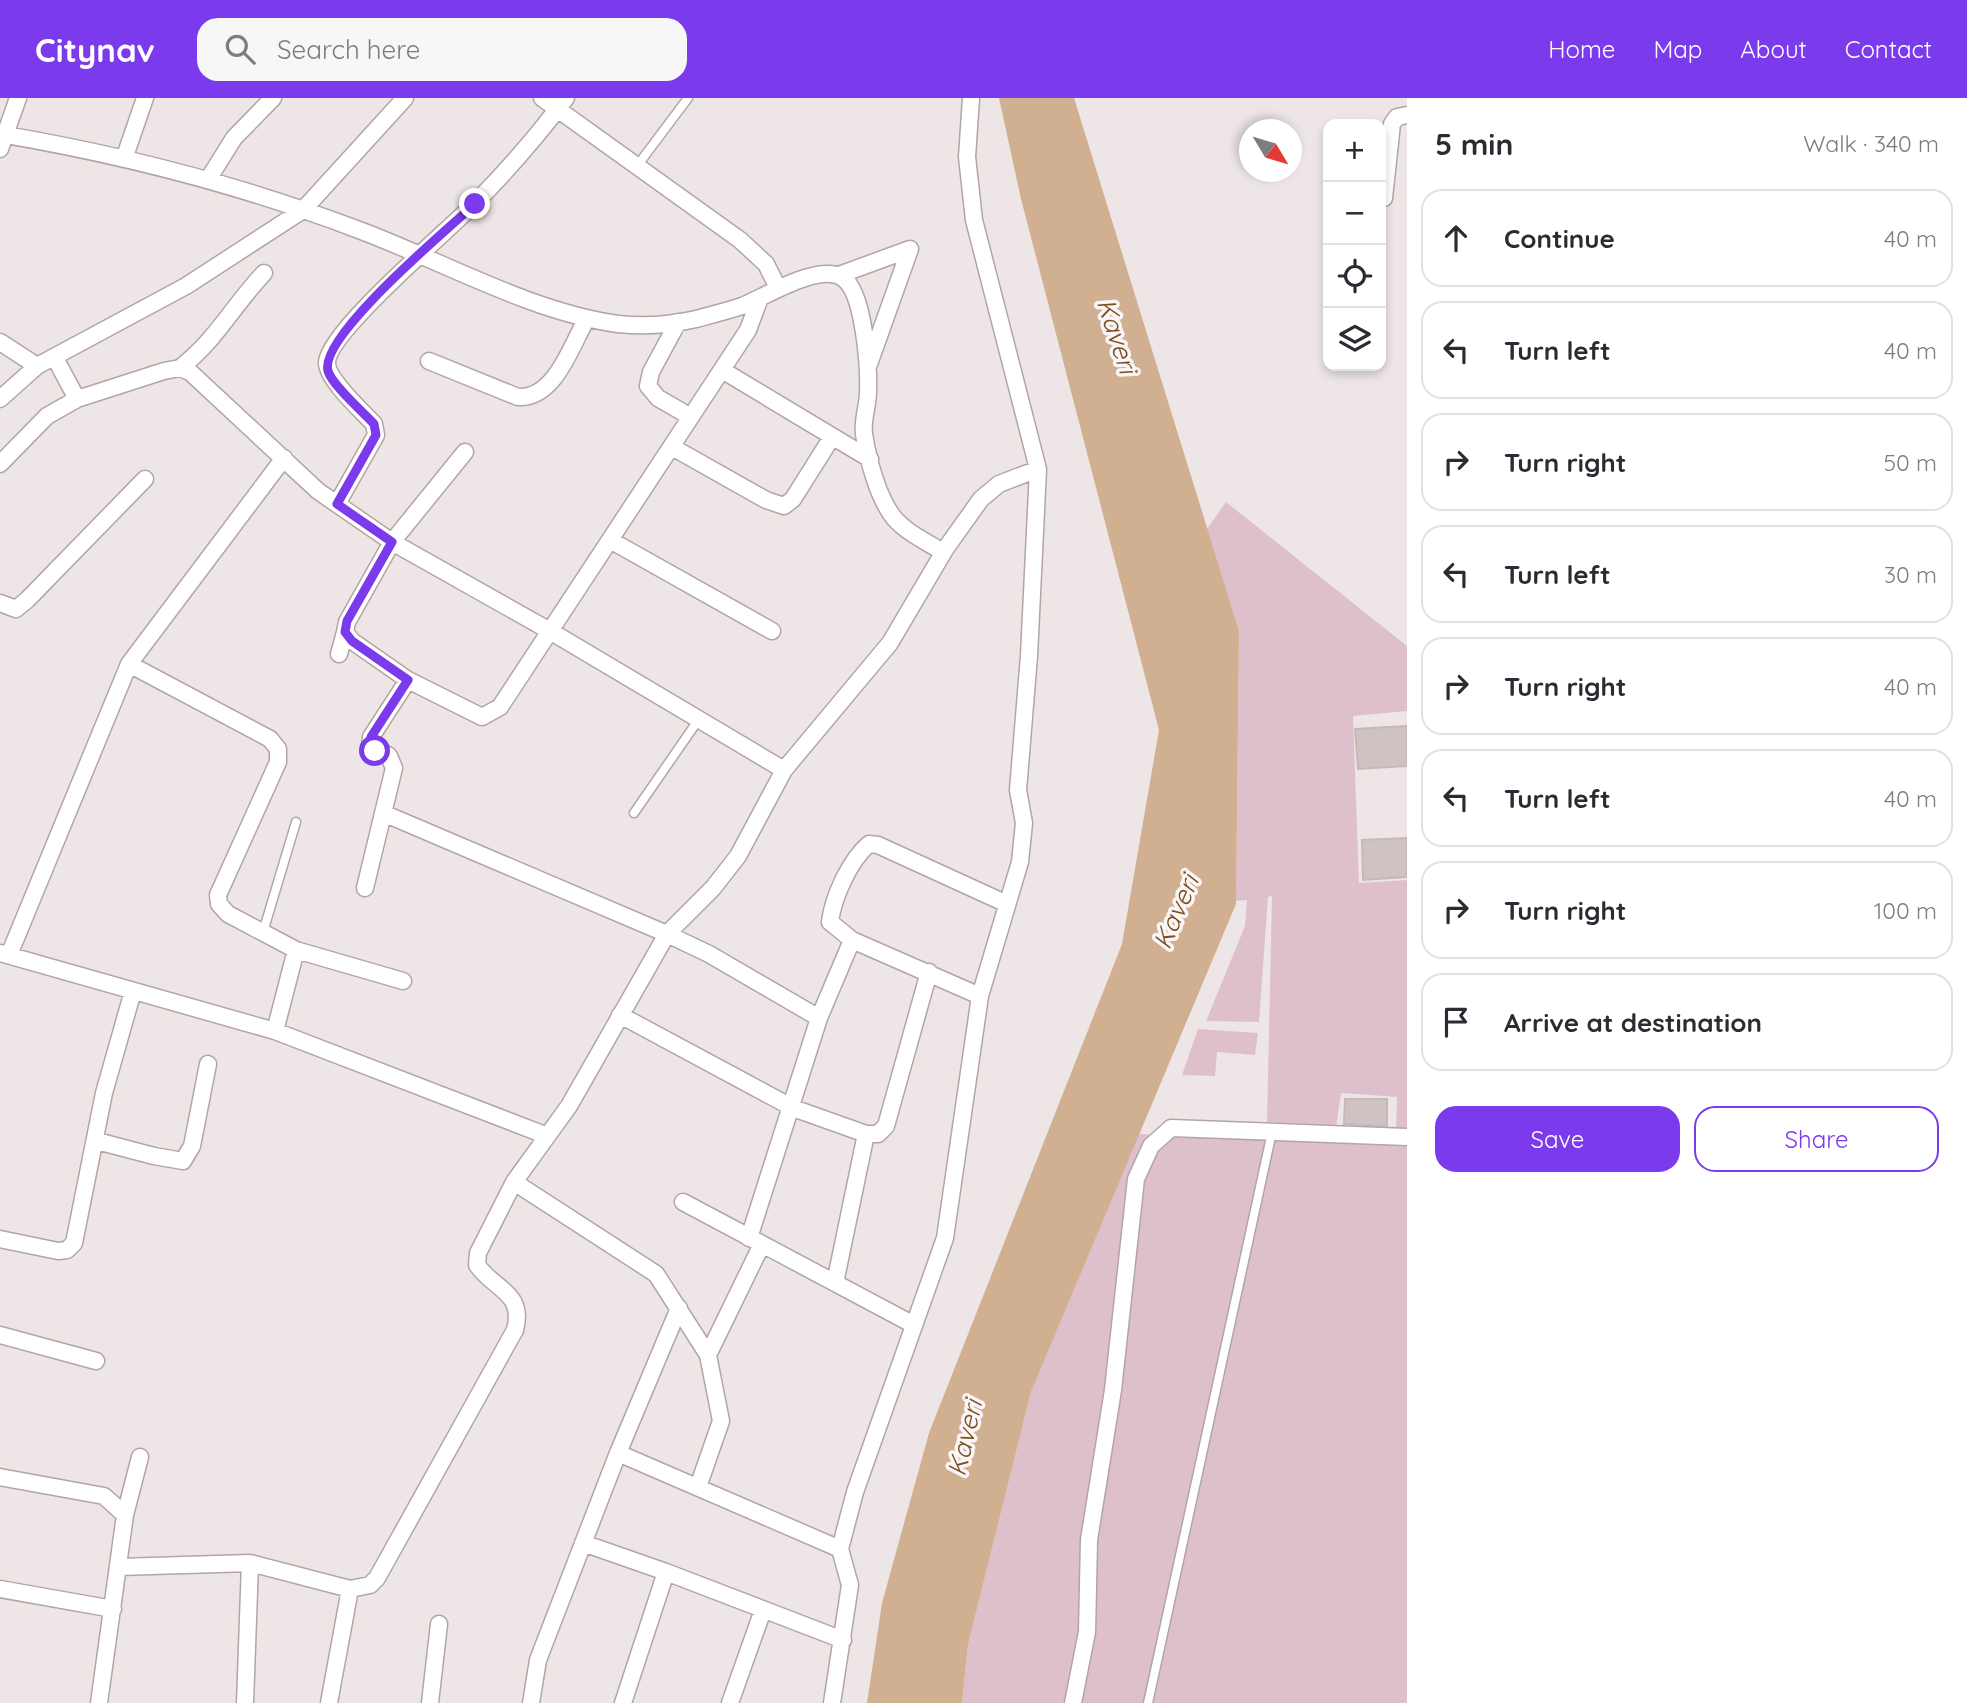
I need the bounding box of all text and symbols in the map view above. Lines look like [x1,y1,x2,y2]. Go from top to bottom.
search box [197,18,687,81]
text: Citynav [35,29,155,70]
icon: search [221,30,259,68]
text: Search here [277,33,420,66]
text: Home [1548,34,1615,64]
text: Map [1653,34,1702,64]
text: About [1740,34,1807,64]
text: Contact [1845,34,1932,64]
north arrow [1239,119,1302,182]
map controls [1323,119,1386,371]
button: + [1323,119,1386,182]
text: 5 min [1435,125,1513,163]
text: Walk · 340 m [1803,129,1939,158]
button: − [1323,182,1386,245]
route end [459,188,490,219]
icon: ahead [1437,219,1475,257]
text: Continue [1504,222,1615,255]
text: 40 m [1884,224,1937,253]
button: locate [1323,245,1386,308]
water label: Kaveri [1090,294,1146,381]
button: layers [1323,308,1386,371]
icon: left [1437,331,1475,369]
text: Turn left [1504,334,1611,367]
text: 40 m [1884,336,1937,365]
icon: right [1437,443,1475,481]
text: Turn right [1504,446,1626,479]
text: 50 m [1884,448,1937,477]
icon: left [1437,555,1475,593]
text: Turn left [1504,558,1611,591]
text: 30 m [1884,560,1937,589]
icon: right [1437,667,1475,705]
text: Turn right [1504,670,1626,703]
text: 40 m [1884,672,1937,701]
route start [359,735,390,766]
icon: left [1437,779,1475,817]
text: Turn left [1504,782,1611,815]
text: 40 m [1884,784,1937,813]
water label: Kaveri [1145,867,1207,954]
icon: right [1437,891,1475,929]
text: Turn right [1504,894,1626,927]
text: 100 m [1874,896,1937,925]
icon: arrive [1437,1003,1475,1041]
text: Arrive at destination [1504,1006,1762,1039]
button: Save [1435,1106,1680,1172]
button: Share [1694,1106,1939,1172]
water label: Kaveri [940,1393,990,1479]

